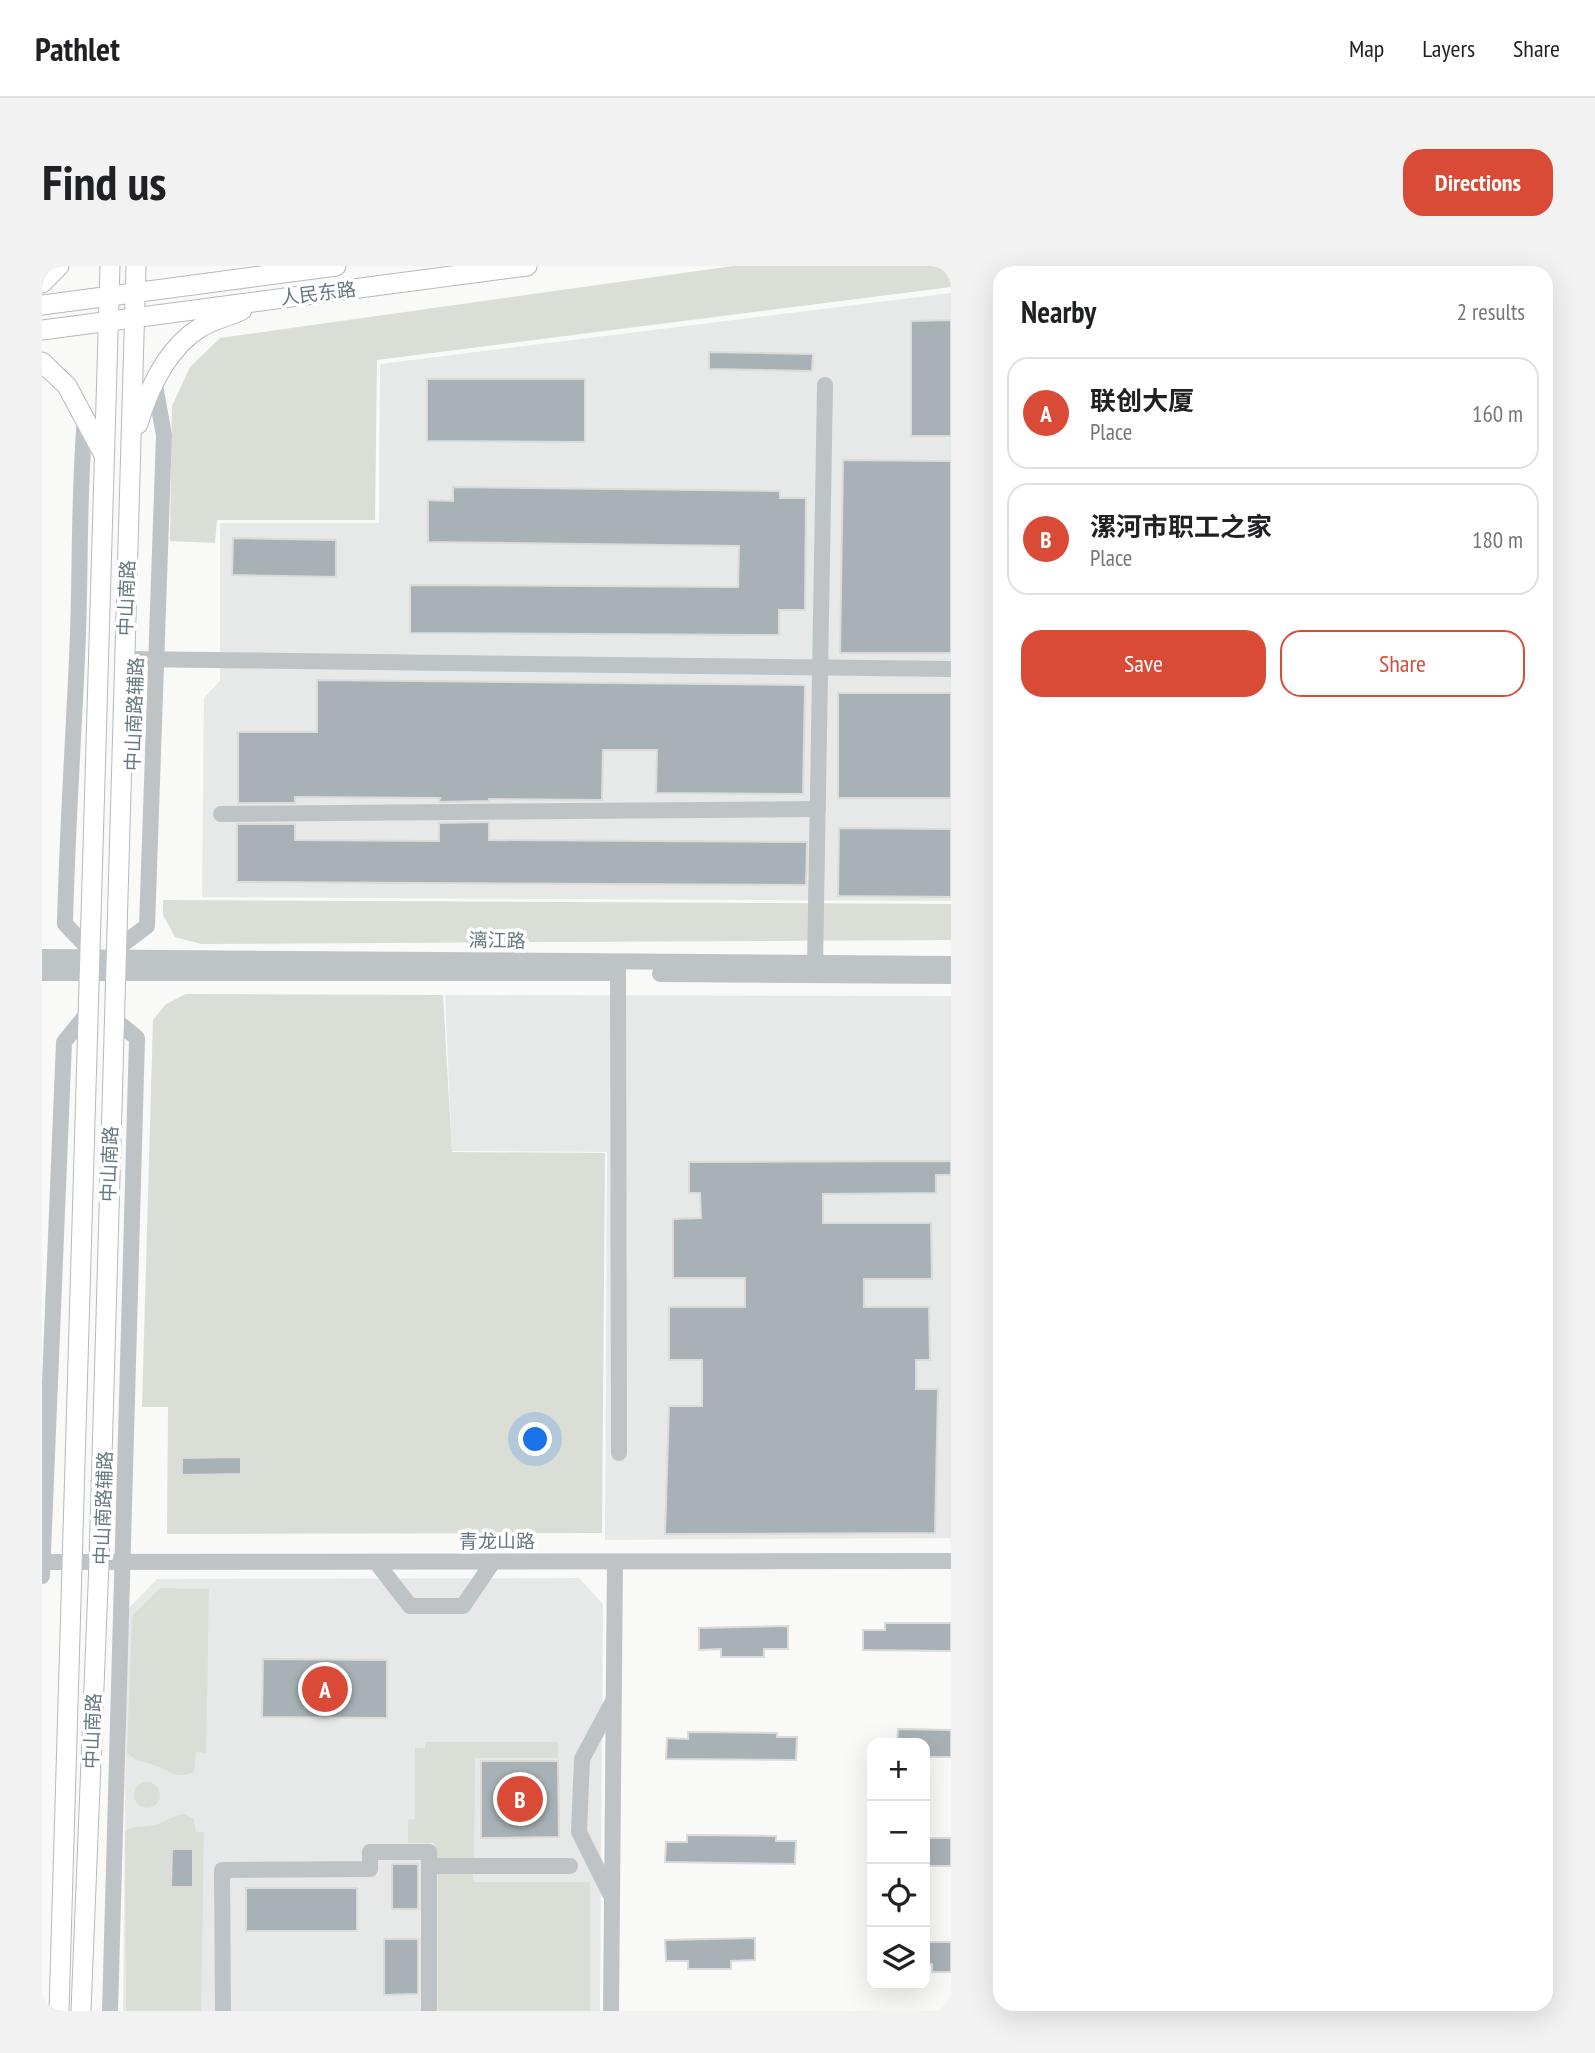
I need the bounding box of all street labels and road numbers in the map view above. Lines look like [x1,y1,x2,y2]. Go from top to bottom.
street label: 人民东路 [279,276,357,310]
street label: 中山南路 [113,560,139,636]
street label: 中山南路辅路 [120,657,148,771]
street label: 漓江路 [468,928,526,952]
street label: 中山南路 [96,1126,122,1202]
street label: 中山南路辅路 [89,1451,117,1565]
street label: 青龙山路 [459,1529,535,1553]
street label: 中山南路 [79,1693,105,1769]

